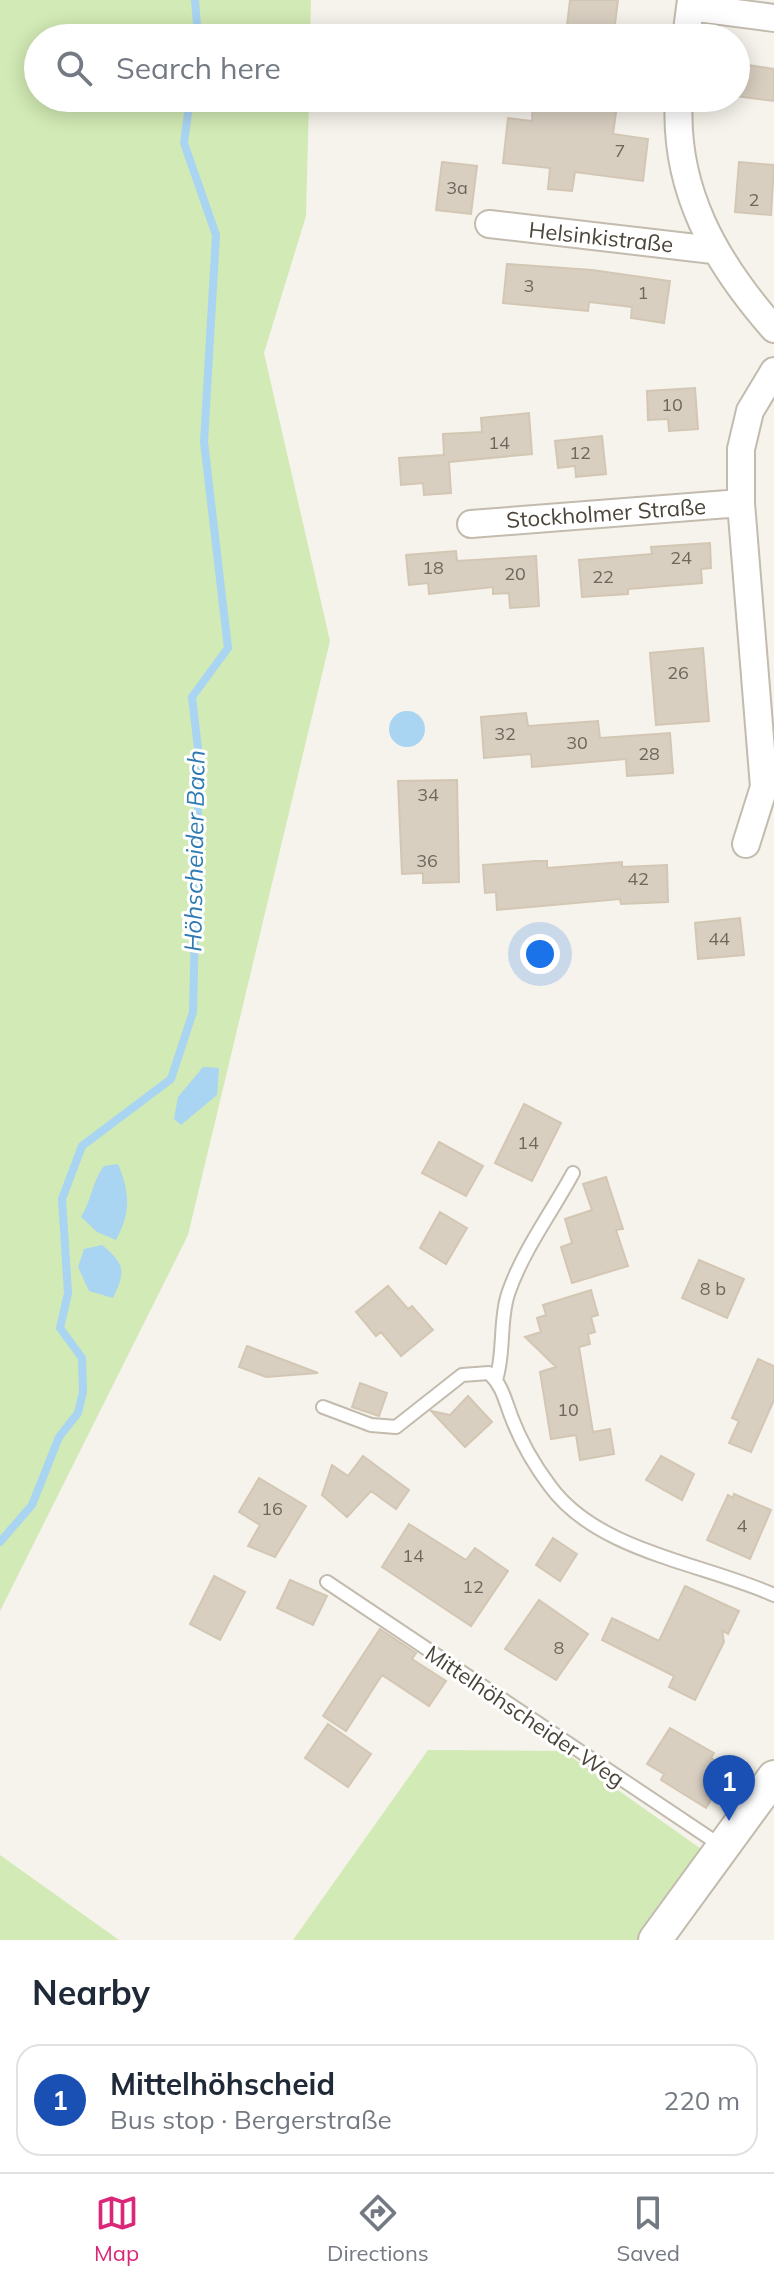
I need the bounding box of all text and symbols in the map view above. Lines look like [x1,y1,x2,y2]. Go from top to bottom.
search box [24,24,750,112]
icon: search [52,46,96,90]
text: Search here [116,49,281,87]
house number: 7 [615,139,625,162]
house number: 3a [446,176,468,199]
house number: 2 [749,188,759,211]
street label: Helsinkistraße [527,215,675,259]
house number: 3 [524,274,534,297]
house number: 1 [638,281,648,304]
house number: 10 [661,393,683,416]
house number: 14 [488,431,510,454]
house number: 12 [569,441,591,464]
street label: Stockholmer Straße [505,492,707,534]
house number: 24 [670,546,692,569]
house number: 18 [422,556,444,579]
house number: 20 [504,562,526,585]
house number: 22 [592,565,614,588]
house number: 26 [667,661,689,684]
house number: 32 [494,722,516,745]
house number: 30 [566,731,588,754]
house number: 28 [638,742,660,765]
water label: Höhscheider Bach [177,750,211,952]
house number: 34 [417,783,439,806]
house number: 36 [416,849,438,872]
house number: 42 [627,867,649,890]
house number: 44 [708,927,730,950]
your location [520,934,560,974]
house number: 14 [517,1131,539,1154]
house number: 8 b [700,1277,726,1300]
house number: 10 [557,1398,579,1421]
house number: 16 [261,1497,283,1520]
house number: 4 [737,1514,748,1537]
house number: 14 [402,1544,424,1567]
house number: 12 [462,1575,484,1598]
house number: 8 [554,1636,564,1659]
street label: Mittelhöhscheider Weg [420,1639,630,1793]
pin: 1 [703,1755,755,1821]
text: Nearby [32,1971,150,2014]
text: Mittelhöhscheid [110,2065,335,2103]
text: 1 [52,2084,68,2117]
text: 220 m [664,2084,740,2117]
text: Bus stop · Bergerstraße [110,2103,392,2136]
tab: Map [94,2191,139,2267]
tab: Directions [327,2191,429,2267]
tab: Saved [617,2191,680,2267]

